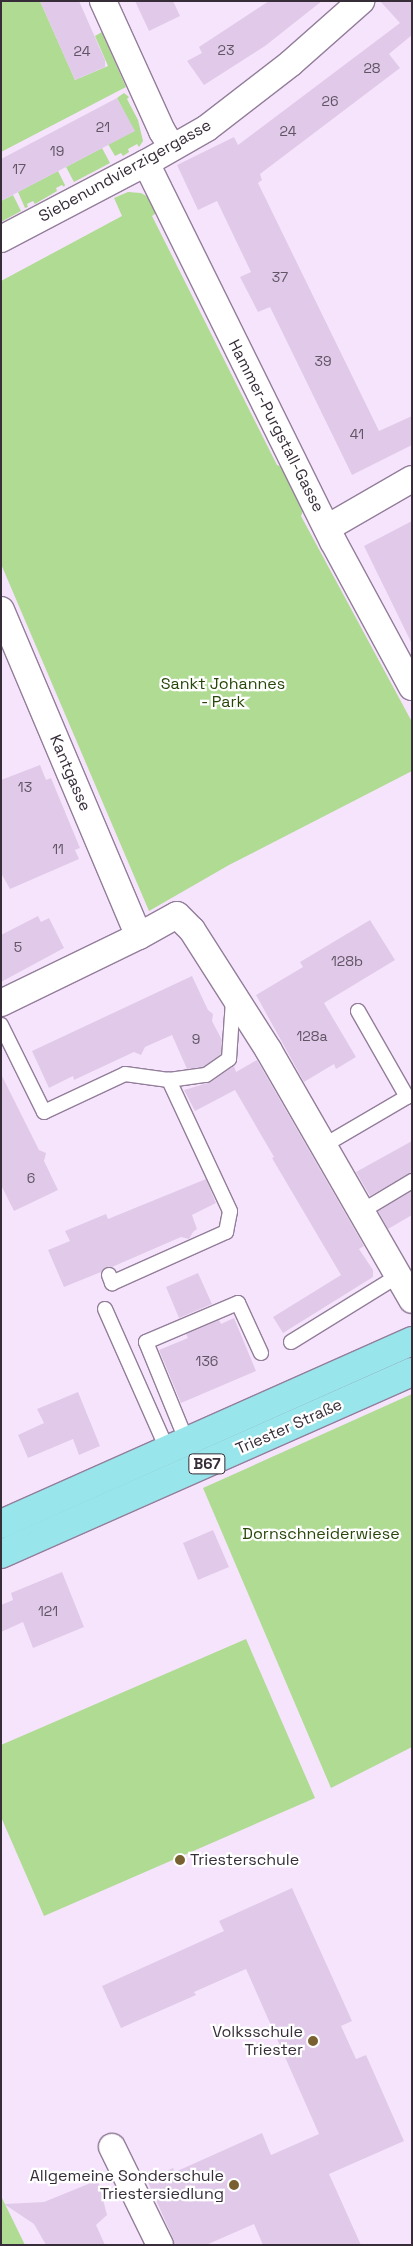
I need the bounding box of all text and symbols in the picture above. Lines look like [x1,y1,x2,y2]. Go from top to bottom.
house number: 23 [218,42,234,58]
house number: 24 [74,43,90,59]
house number: 28 [363,60,381,76]
house number: 26 [321,93,339,109]
street label: Siebenundvierzigergasse [35,116,215,226]
house number: 21 [96,119,110,135]
house number: 24 [280,123,296,139]
house number: 19 [50,143,64,159]
house number: 17 [12,161,26,177]
house number: 37 [272,269,288,285]
street label: Hammer-Purgstall-Gasse [224,337,328,515]
house number: 39 [314,353,332,369]
house number: 41 [350,426,364,442]
park label: Sankt Johannes - Park [161,674,285,712]
street label: Kantgasse [45,732,95,814]
house number: 13 [18,779,32,795]
house number: 11 [52,841,64,857]
house number: 5 [14,939,22,955]
house number: 128b [331,953,363,969]
house number: 128a [296,1028,328,1044]
house number: 9 [192,1031,200,1047]
house number: 6 [27,1170,35,1186]
house number: 136 [196,1353,218,1369]
street label: Triester Straße [233,1395,345,1459]
road number: B67 [188,1452,226,1476]
park label: Dornschneiderwiese [242,1524,400,1544]
house number: 121 [38,1603,58,1619]
place label: Triesterschule [190,1850,299,1870]
marker: Triesterschule [174,1854,186,1866]
place label: Volksschule Triester [212,2022,303,2060]
marker: Volksschule Triester [307,2035,319,2047]
place label: Allgemeine Sonderschule Triestersiedlung [30,2166,224,2204]
marker: Allgemeine Sonderschule Triestersiedlung [228,2179,240,2191]

